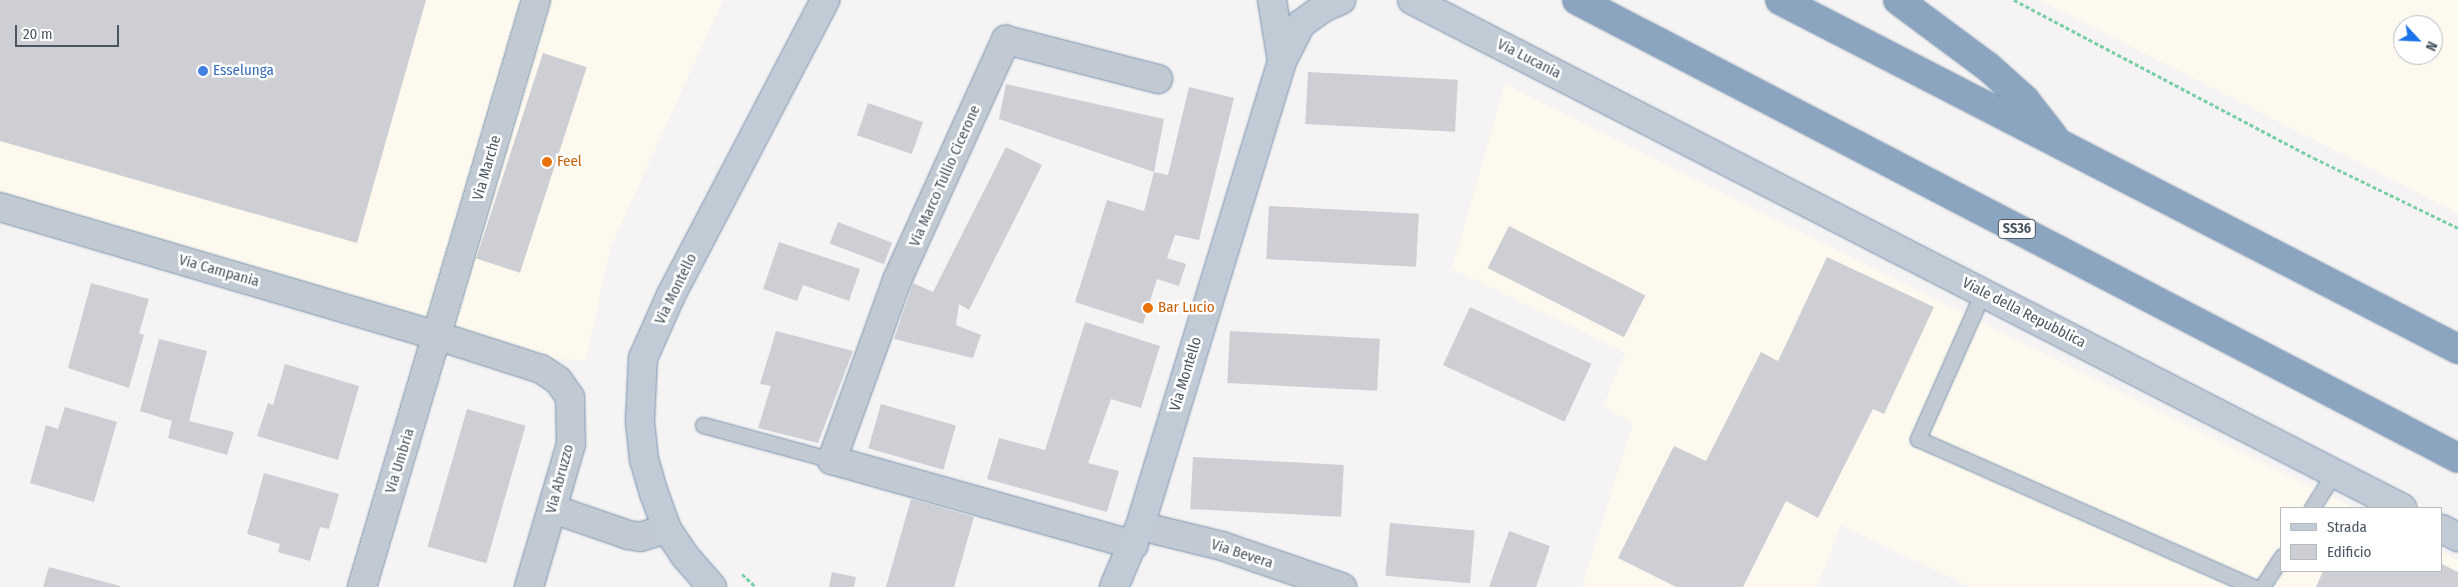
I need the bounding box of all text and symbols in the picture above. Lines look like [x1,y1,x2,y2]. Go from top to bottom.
scale bar [18,15,121,47]
north arrow [2393,15,2443,65]
text: 20 m [23,25,53,43]
street label: Via Lucania [1494,35,1564,83]
text: N [2422,39,2441,54]
place label: Esselunga [213,62,274,80]
marker: Esselunga [197,65,209,77]
street label: Via Marco Tullio Cicerone [906,102,984,250]
street label: Via Marche [469,133,505,203]
place label: Feel [557,153,582,171]
marker: Feel [541,156,553,168]
road number: SS36 [1997,218,2037,240]
street label: Via Campania [177,251,261,291]
street label: Via Montello [651,251,701,327]
street label: Viale della Repubblica [1959,274,2089,352]
place label: Bar Lucio [1158,299,1215,317]
marker: Bar Lucio [1142,302,1154,314]
street label: Via Montello [1166,335,1206,413]
street label: Via Umbria [382,426,418,496]
street label: Via Abruzzo [542,442,578,516]
legend [2280,507,2443,572]
text: Strada [2327,518,2367,536]
street label: Via Bevera [1209,536,1275,572]
text: Edificio [2327,543,2372,561]

